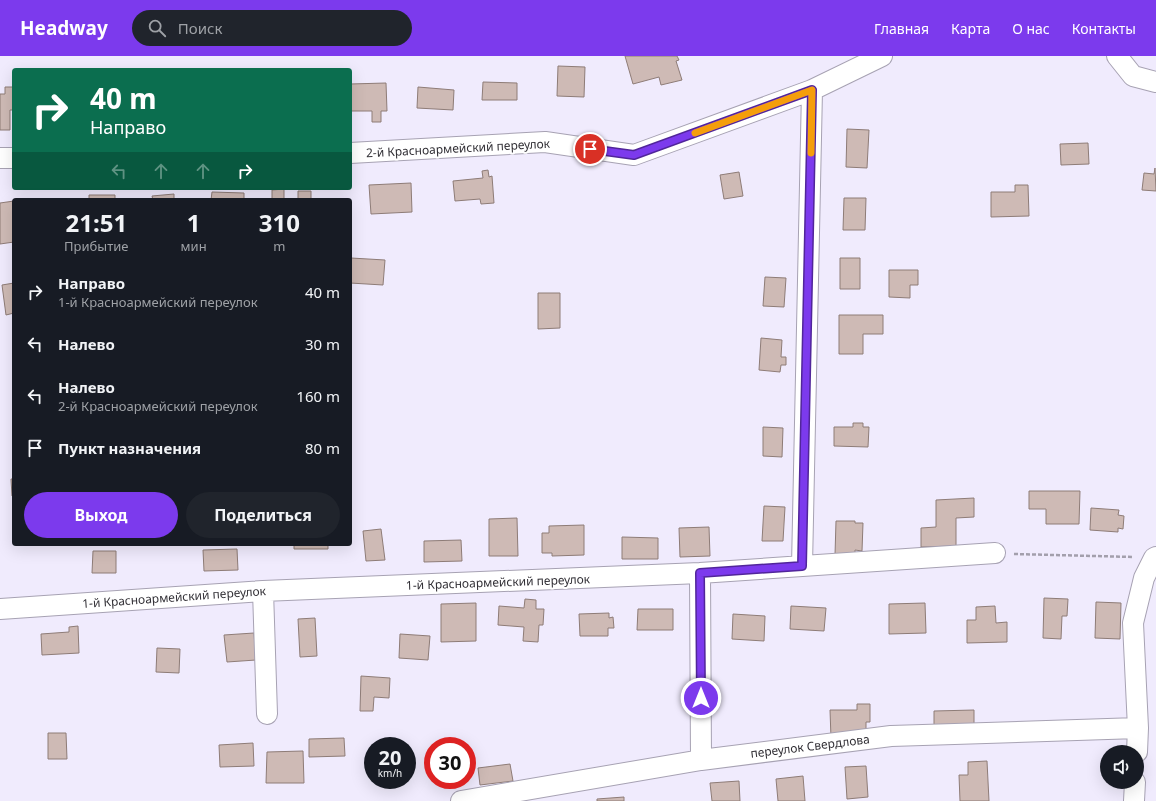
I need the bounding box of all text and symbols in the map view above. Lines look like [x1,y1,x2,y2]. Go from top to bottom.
search box [132,10,412,46]
text: Headway [20,15,108,41]
icon: search [146,17,168,39]
text: Поиск [178,18,222,38]
text: Главная [874,19,929,38]
text: Карта [951,19,990,38]
text: О нас [1012,19,1050,38]
text: Контакты [1072,19,1136,38]
text: 40 m [90,79,157,117]
icon: right [24,84,76,136]
text: Направо [90,115,166,139]
pin [573,132,607,166]
street label: 2-й Красноармейский переулок [366,135,551,161]
icon: arrive [579,138,601,160]
icon: left [108,160,130,182]
icon: ahead [150,160,172,182]
icon: ahead [192,160,214,182]
icon: right [234,160,256,182]
text: 21:51 [65,206,127,239]
text: 1 [187,206,200,239]
text: 310 [259,206,300,239]
text: Прибытие [64,237,129,255]
text: мин [181,237,207,255]
text: m [273,237,285,255]
text: Направо [58,273,125,293]
icon: right [24,281,46,303]
text: 40 m [305,282,340,302]
text: 1-й Красноармейский переулок [58,293,258,311]
icon: left [24,333,46,355]
text: Налево [58,334,115,354]
text: 30 m [305,334,340,354]
text: Налево [58,377,115,397]
icon: left [24,385,46,407]
text: 160 m [296,386,340,406]
text: 2-й Красноармейский переулок [58,397,258,415]
icon: arrive [24,437,46,459]
text: Пункт назначения [58,438,201,458]
text: 80 m [305,438,340,458]
button: Выход [24,492,178,538]
button: Поделиться [186,492,340,538]
street label: 1-й Красноармейский переулок [406,570,591,594]
street label: 1-й Красноармейский переулок [82,582,267,612]
position arrow [680,677,722,719]
street label: переулок Свердлова [749,730,871,762]
speed limit sign: 30 [424,737,476,789]
text: 20 [379,744,401,771]
map controls [1100,745,1144,789]
button: sound [1100,745,1144,789]
text: km/h [378,766,402,780]

